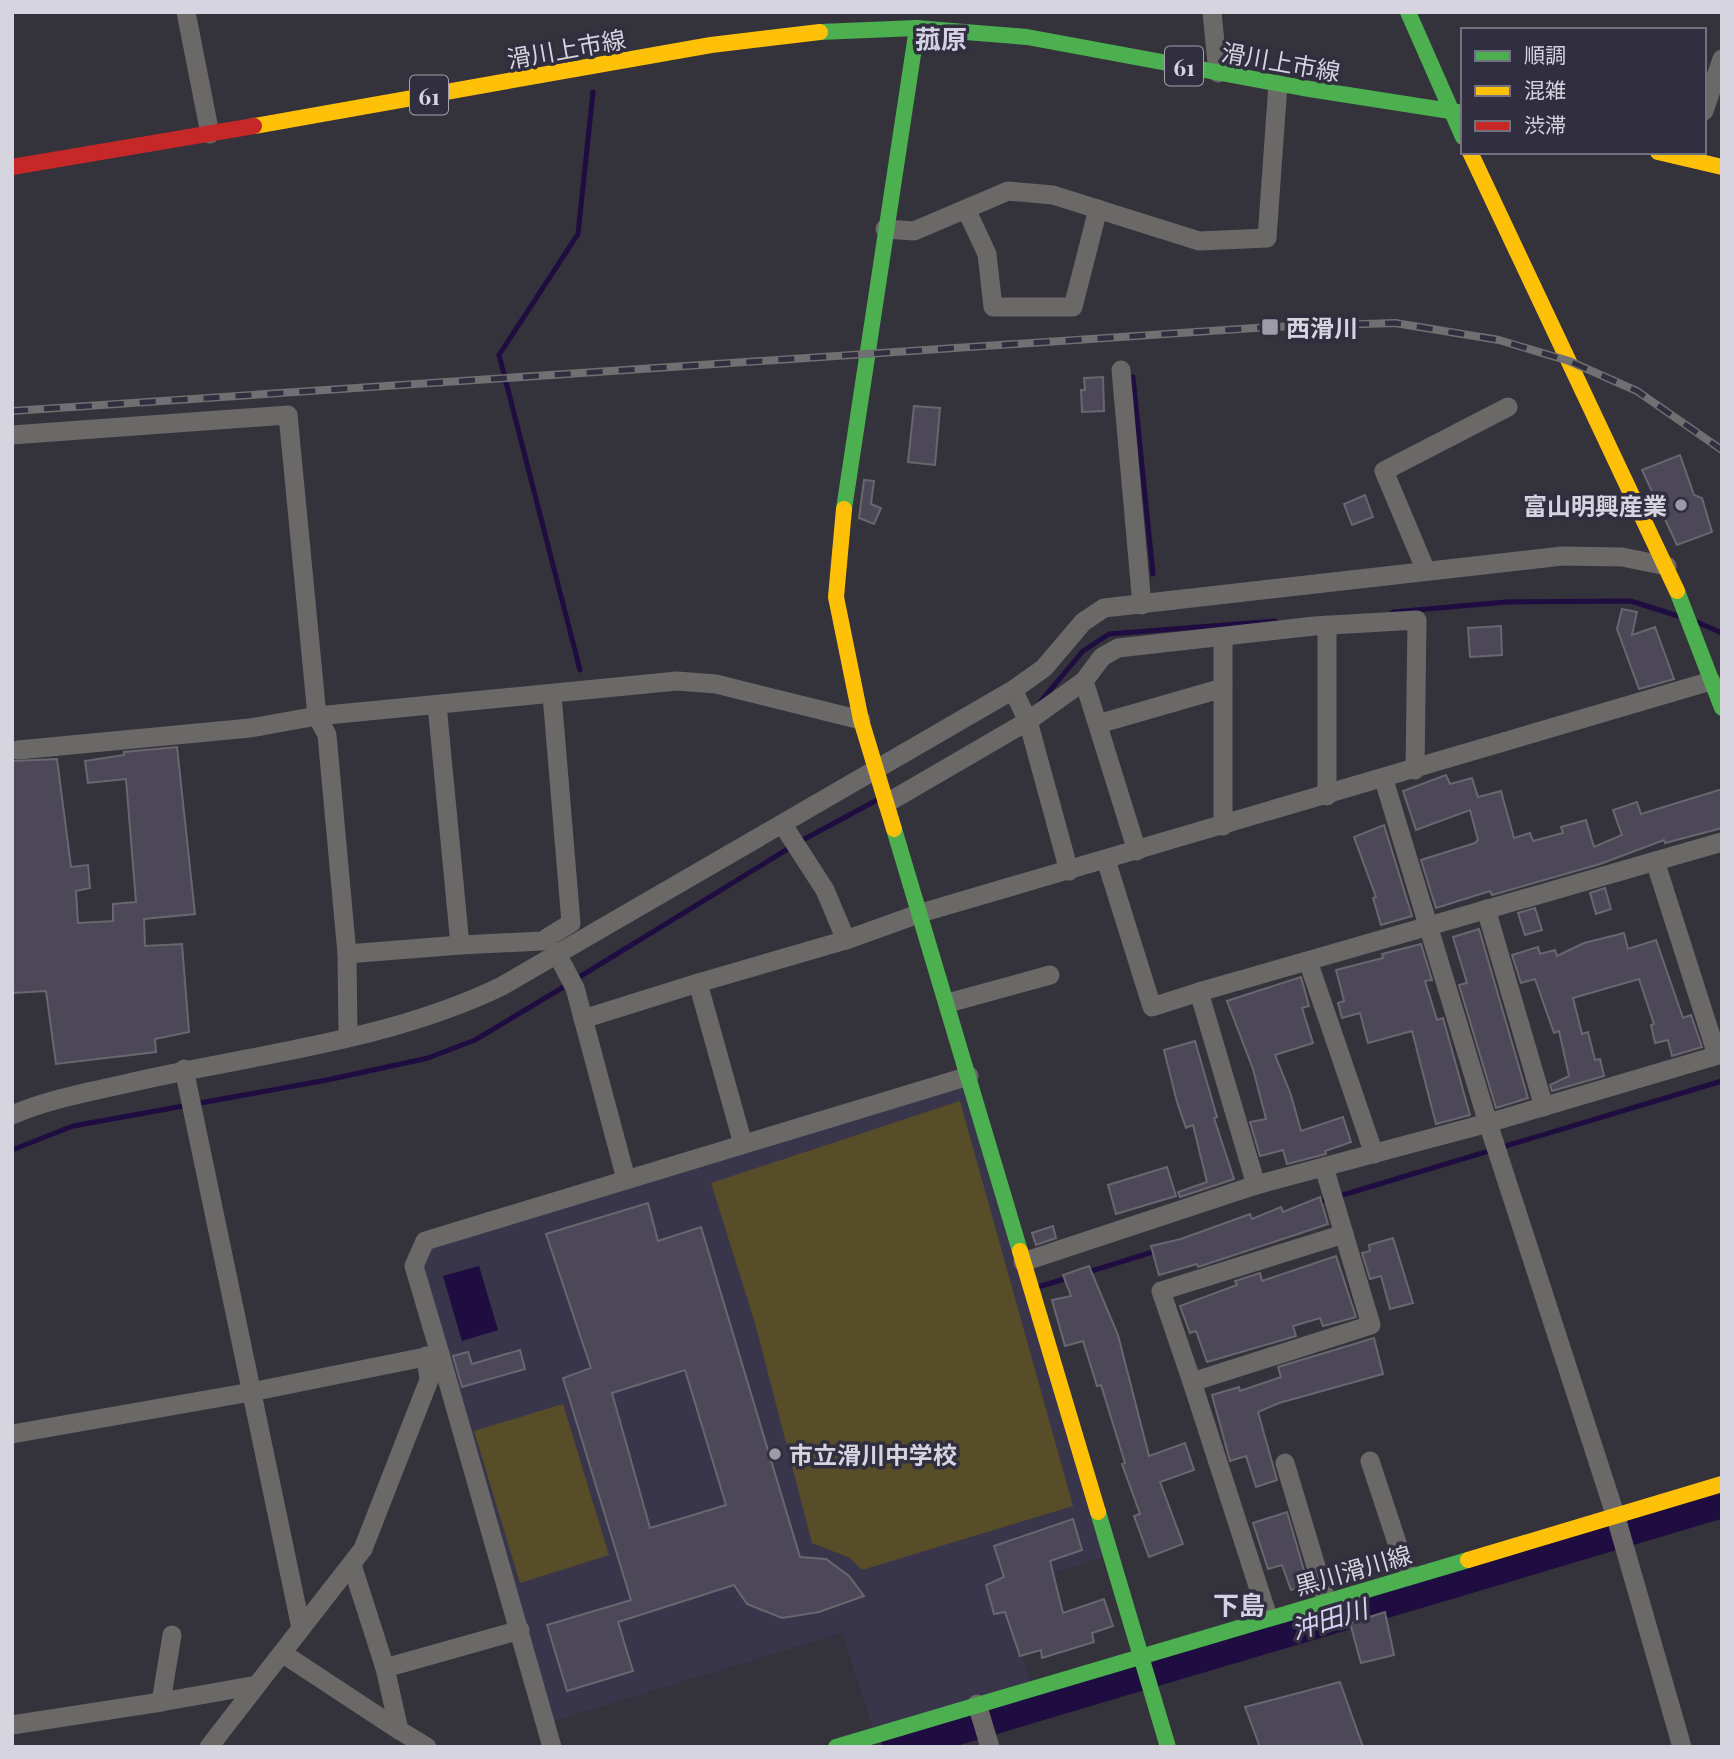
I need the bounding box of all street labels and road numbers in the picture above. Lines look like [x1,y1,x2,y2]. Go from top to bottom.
street label: 滑川上市線 [504,22,628,74]
street label: 滑川上市線 [1219,35,1343,87]
road number: 61 [1165,46,1203,86]
road number: 61 [410,76,448,114]
street label: 黒川滑川線 [1291,1537,1415,1601]

